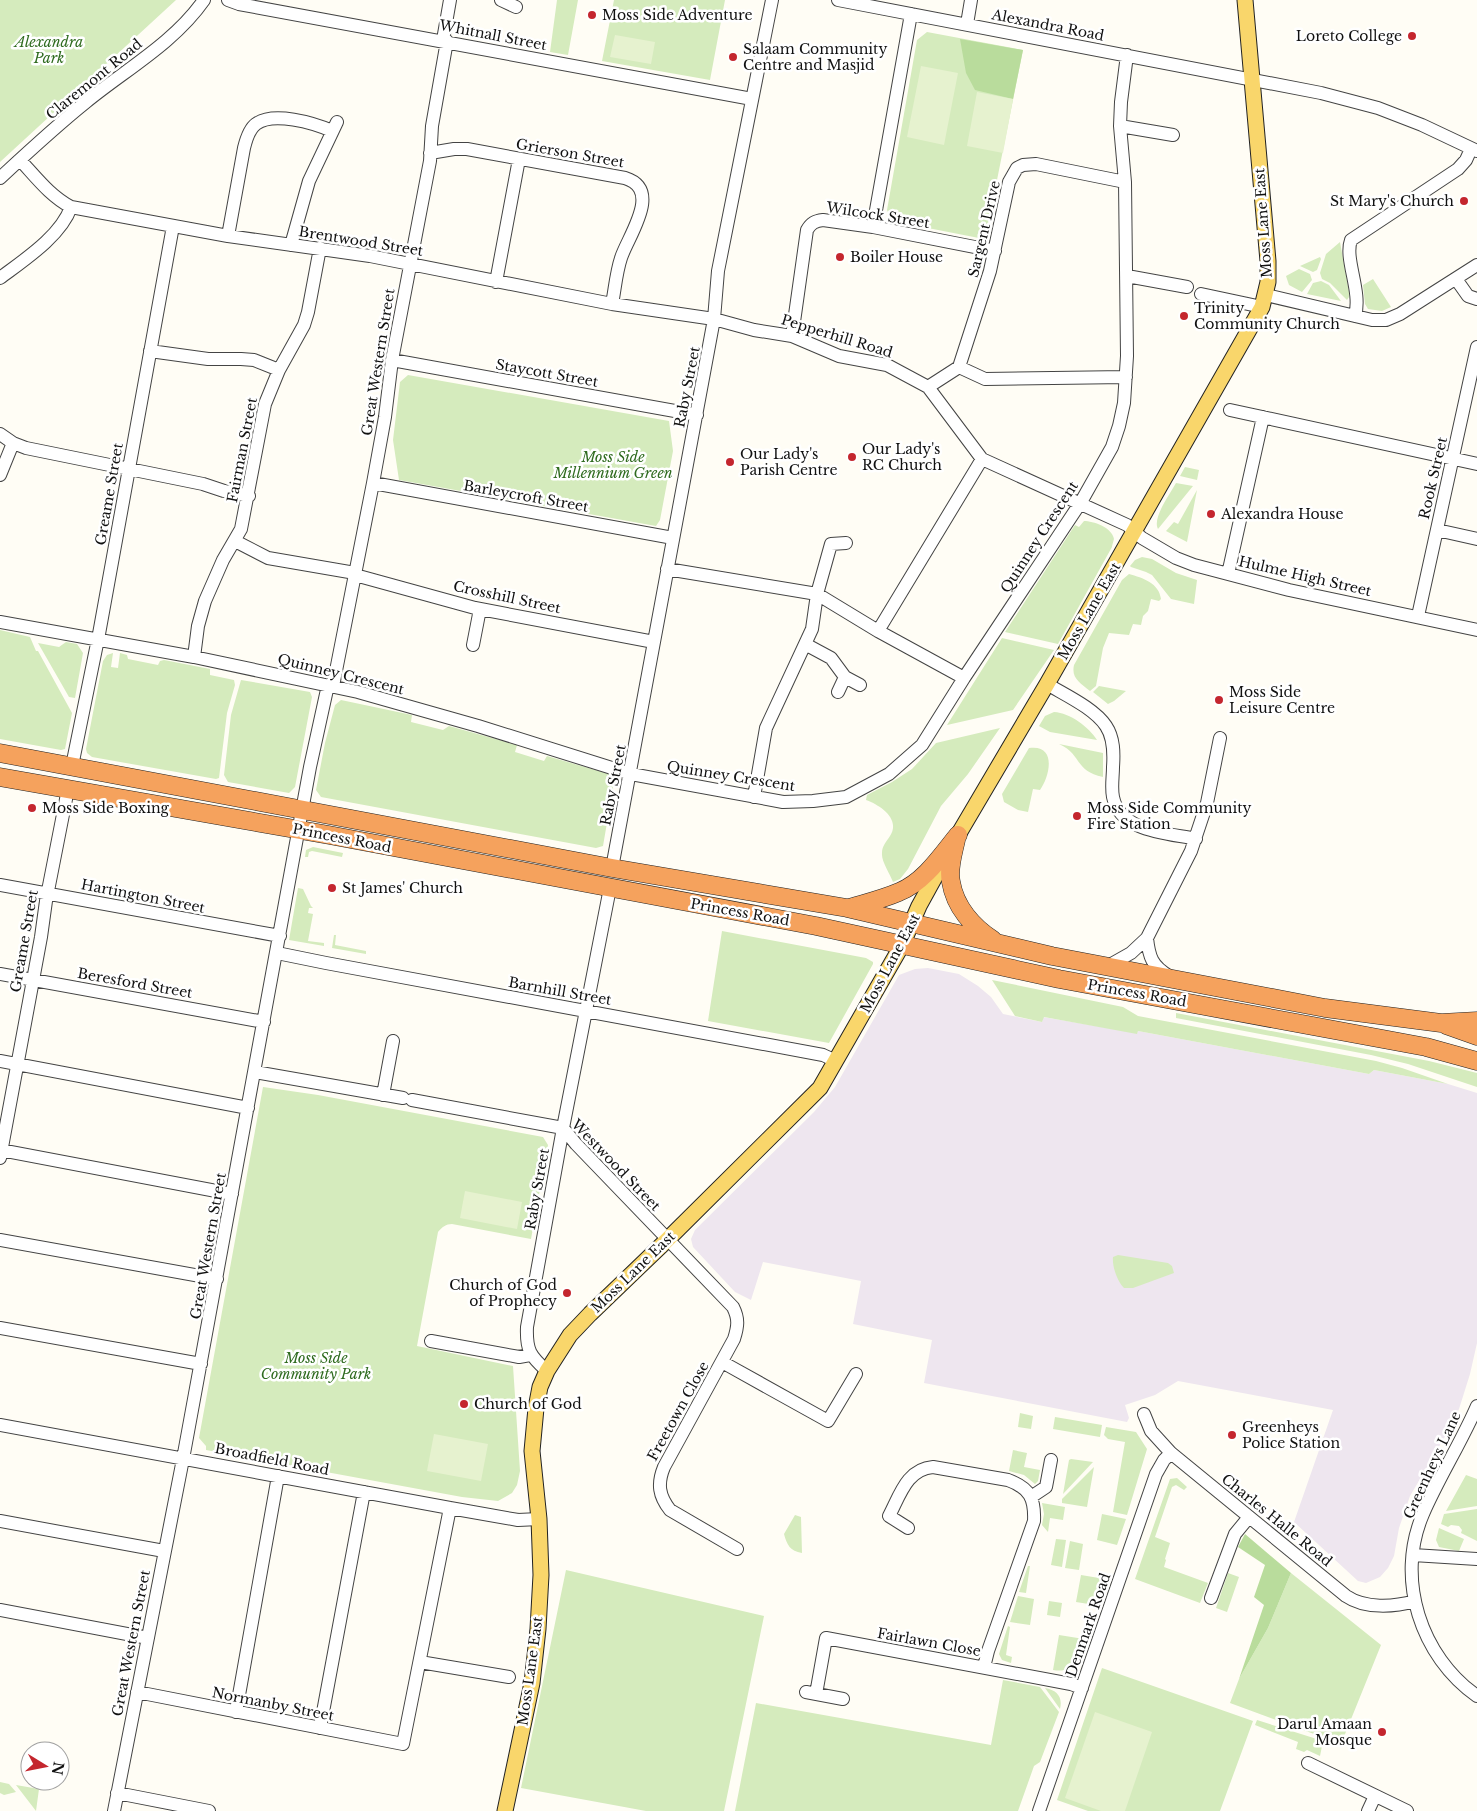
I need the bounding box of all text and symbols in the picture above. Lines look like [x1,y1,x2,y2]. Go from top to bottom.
street label: Alexandra Road [989,5,1106,45]
place label: Moss Side Adventure [602,6,753,24]
marker: Moss Side Adventure [586,9,598,21]
street label: Whitnall Street [437,16,549,54]
place label: Loreto College [1296,27,1402,45]
marker: Loreto College [1406,30,1418,42]
park label: Alexandra Park [13,33,83,67]
street label: Claremont Road [42,34,146,123]
place label: Salaam Community Centre and Masjid [743,40,887,74]
marker: Salaam Community Centre and Masjid [727,51,739,63]
street label: Grierson Street [514,135,626,172]
street label: Moss Lane East [1250,167,1276,278]
street label: Sargent Drive [964,179,1004,279]
place label: St Mary's Church [1330,192,1454,210]
marker: St Mary's Church [1458,195,1470,207]
street label: Wilcock Street [824,198,932,232]
street label: Brentwood Street [297,222,425,260]
place label: Boiler House [850,248,943,266]
marker: Boiler House [834,251,846,263]
street label: Great Western Street [357,286,399,437]
place label: Trinity Community Church [1194,299,1340,333]
street label: Pepperhill Road [779,310,895,362]
marker: Trinity Community Church [1178,310,1190,322]
street label: Raby Street [670,344,704,429]
street label: Staycott Street [494,355,600,391]
street label: Fairman Street [223,395,261,504]
street label: Rook Street [1415,434,1451,521]
place label: Our Lady's RC Church [862,440,942,474]
street label: Greame Street [91,441,127,547]
place label: Our Lady's Parish Centre [740,445,837,479]
park label: Moss Side Millennium Green [552,448,673,482]
marker: Our Lady's RC Church [846,451,858,463]
marker: Our Lady's Parish Centre [724,456,736,468]
street label: Barleycroft Street [462,476,591,516]
street label: Quinney Crescent [996,477,1082,596]
place label: Alexandra House [1220,505,1343,523]
marker: Alexandra House [1205,508,1217,520]
street label: Hulme High Street [1237,552,1374,600]
street label: Moss Lane East [1054,558,1125,663]
street label: Crosshill Street [452,577,563,617]
street label: Quinney Crescent [276,650,407,699]
place label: Moss Side Leisure Centre [1229,683,1335,717]
marker: Moss Side Leisure Centre [1213,694,1225,706]
street label: Raby Street [596,742,630,827]
street label: Quinney Crescent [666,757,797,795]
place label: Moss Side Boxing [42,799,170,817]
place label: Moss Side Community Fire Station [1087,799,1252,833]
marker: Moss Side Boxing [26,802,38,814]
marker: Moss Side Community Fire Station [1071,810,1083,822]
street label: Princess Road [291,820,393,857]
street label: Hartington Street [80,875,207,917]
place label: St James' Church [342,879,463,897]
marker: St James' Church [326,882,338,894]
street label: Greame Street [6,888,42,994]
street label: Princess Road [689,894,791,930]
street label: Moss Lane East [856,910,924,1016]
street label: Beresford Street [76,964,195,1002]
street label: Barnhill Street [507,973,614,1009]
street label: Princess Road [1086,975,1188,1011]
street label: Westwood Street [567,1115,665,1215]
street label: Raby Street [521,1146,553,1231]
street label: Great Western Street [186,1170,230,1321]
street label: Moss Lane East [587,1227,679,1317]
place label: Church of God of Prophecy [449,1276,558,1310]
marker: Church of God of Prophecy [561,1287,573,1299]
park label: Moss Side Community Park [261,1349,371,1383]
street label: Freetown Close [643,1358,713,1464]
place label: Church of God [474,1395,582,1413]
marker: Church of God [458,1398,470,1410]
street label: Greenheys Lane [1399,1408,1465,1522]
place label: Greenheys Police Station [1242,1418,1340,1452]
marker: Greenheys Police Station [1226,1429,1238,1441]
street label: Broadfield Road [213,1439,331,1479]
street label: Charles Halle Road [1218,1470,1336,1571]
street label: Great Western Street [108,1568,154,1718]
street label: Denmark Road [1062,1570,1114,1680]
street label: Moss Lane East [513,1615,547,1727]
street label: Fairlawn Close [876,1624,982,1660]
street label: Normanby Street [210,1683,336,1725]
place label: Darul Amaan Mosque [1277,1715,1372,1749]
marker: Darul Amaan Mosque [1376,1726,1388,1738]
north arrow [20,1741,70,1791]
text: N [48,1760,68,1776]

